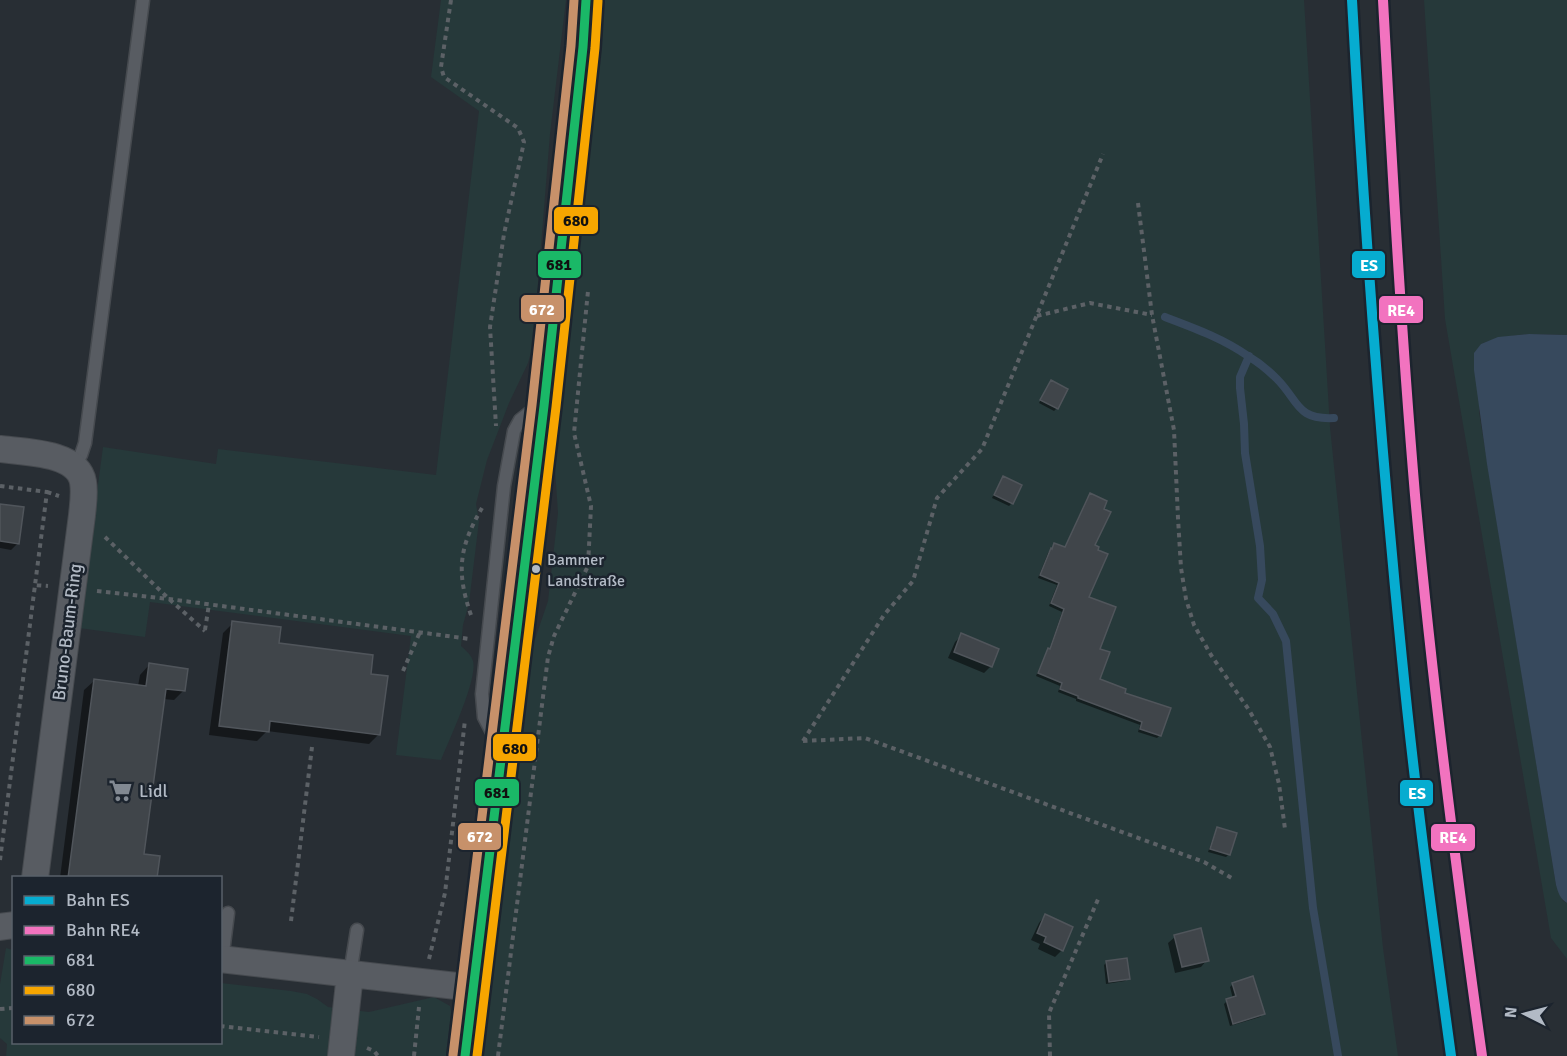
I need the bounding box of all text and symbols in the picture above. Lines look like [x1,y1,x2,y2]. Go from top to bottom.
line badge: 680 [553,206,599,235]
text: 680 [563,211,589,231]
line badge: 681 [537,250,582,279]
line badge: ES [1351,250,1386,279]
text: 681 [546,255,572,275]
text: ES [1360,256,1378,276]
line badge: 672 [520,294,565,323]
line badge: RE4 [1378,295,1424,324]
text: 672 [529,300,555,320]
text: RE4 [1387,301,1415,321]
place label: Bammer Landstraße [547,550,625,591]
street label: Bruno-Baum-Ring [48,562,86,702]
marker: Bammer Landstraße [530,563,542,575]
line badge: 680 [492,733,537,762]
text: 680 [502,739,528,759]
supermarket icon: Lidl [108,778,134,804]
line badge: 681 [474,778,520,807]
line badge: ES [1399,779,1434,807]
place label: Lidl [139,780,168,802]
text: 681 [484,783,510,803]
text: ES [1408,784,1426,804]
line badge: 672 [457,822,502,851]
line badge: RE4 [1430,823,1476,852]
text: 672 [467,827,493,847]
text: RE4 [1439,828,1467,848]
legend [12,876,222,1044]
text: Bahn ES [66,889,130,911]
text: Bahn RE4 [66,919,141,941]
text: 681 [66,949,95,971]
text: 680 [66,979,95,1001]
north arrow [1495,984,1555,1044]
text: N [1501,1006,1522,1019]
text: 672 [66,1009,95,1031]

